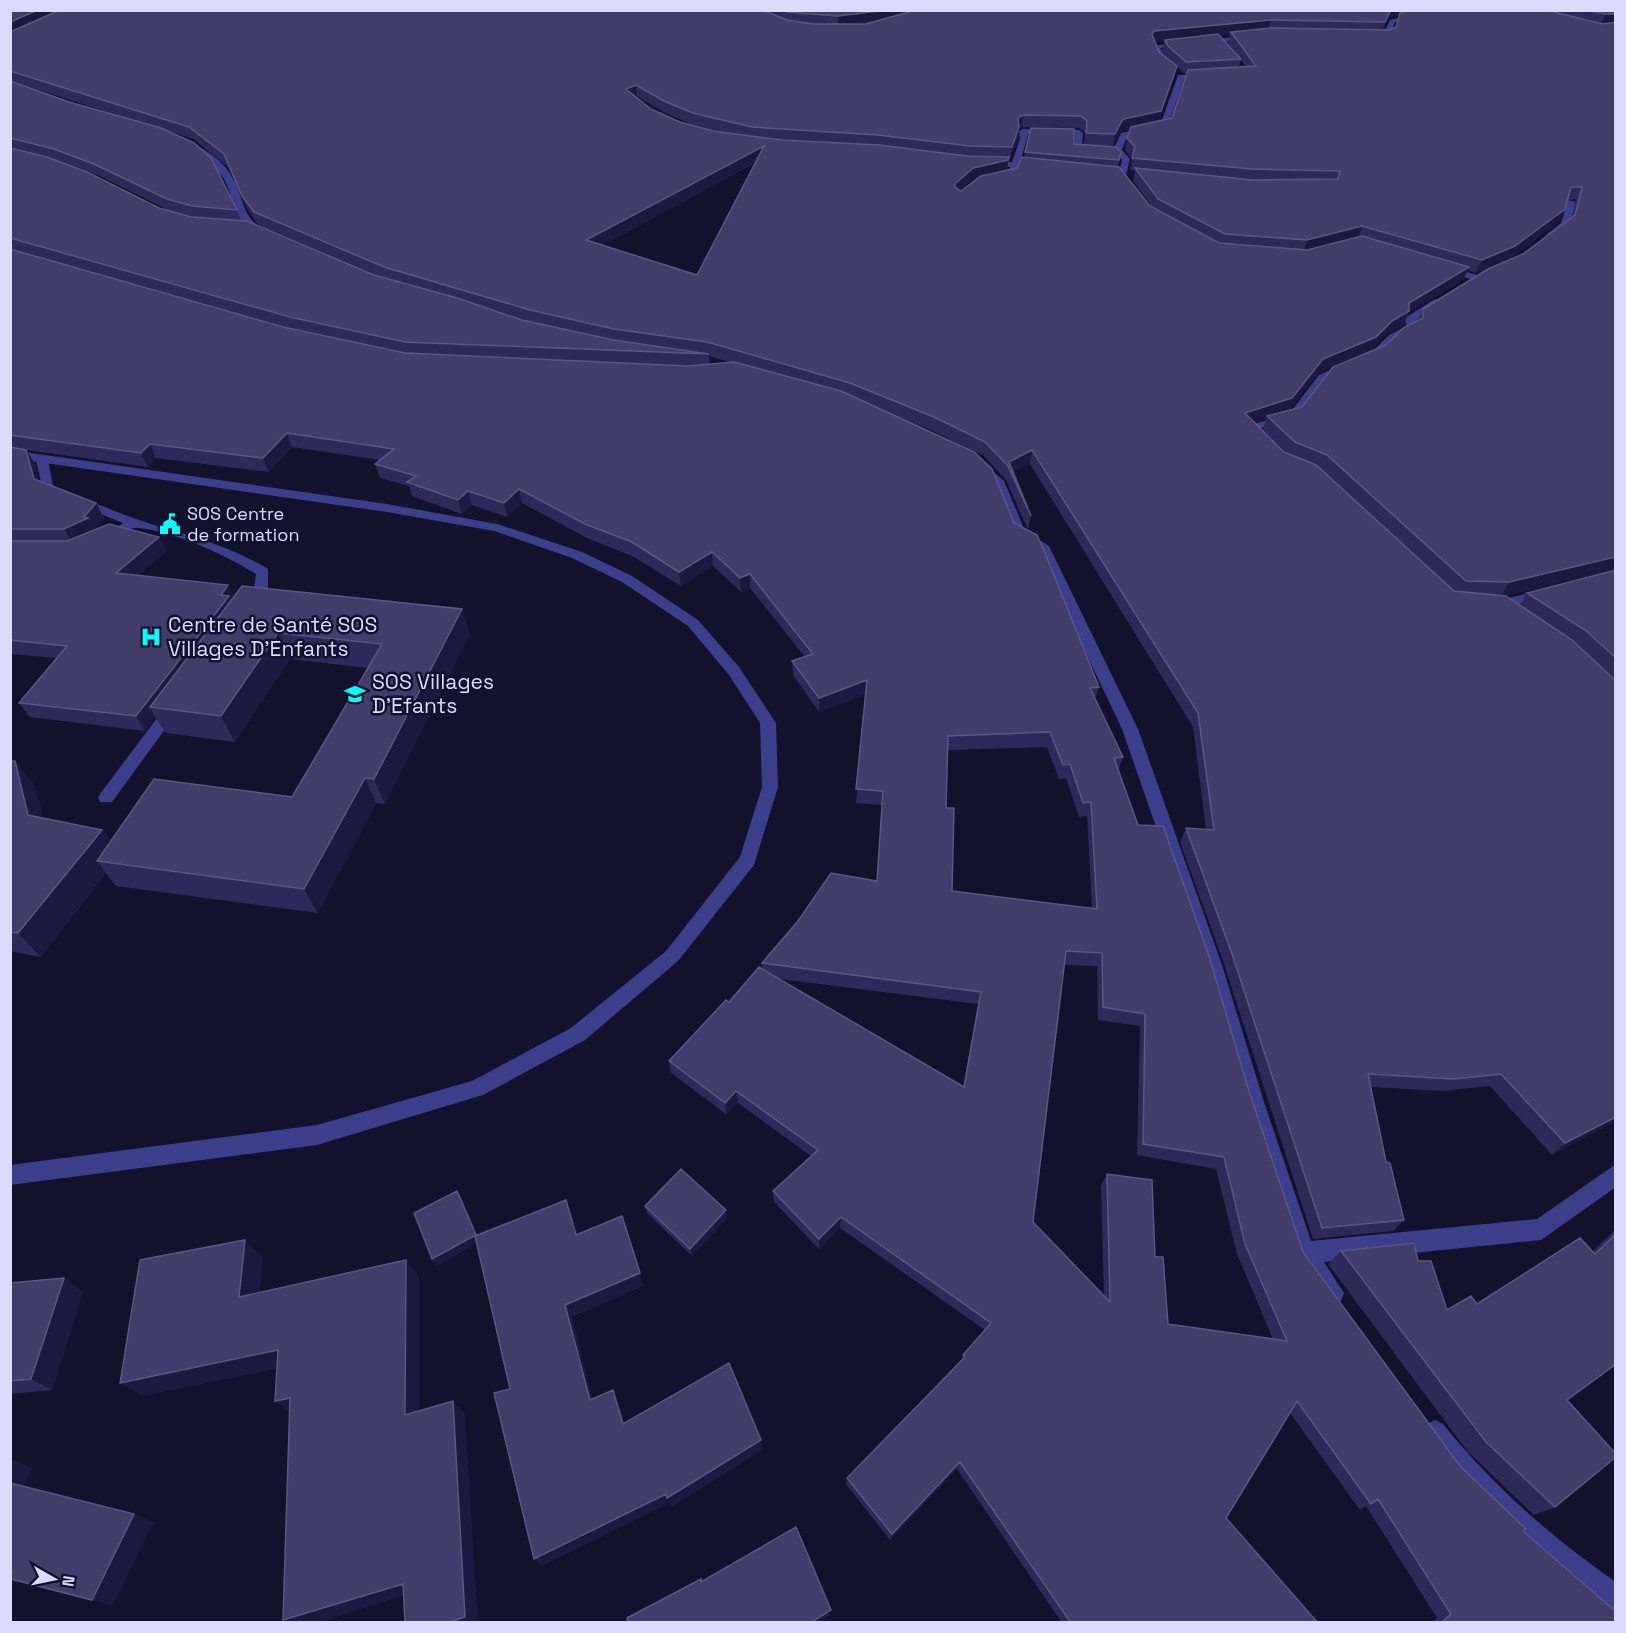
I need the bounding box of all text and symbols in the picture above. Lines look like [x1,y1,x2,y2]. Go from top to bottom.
place label: SOS Centre de formation [187,502,299,546]
public building icon: SOS Centre de formation [158,512,182,536]
place label: Centre de Santé SOS Villages D’Enfants [168,611,377,662]
hospital icon: Centre de Santé SOS Villages D’Enfants [139,625,163,649]
place label: SOS Villages D’Efants [372,668,494,719]
school or university icon: SOS Villages D’Efants [343,682,367,706]
north arrow [24,1549,84,1609]
text: N [57,1574,80,1588]

